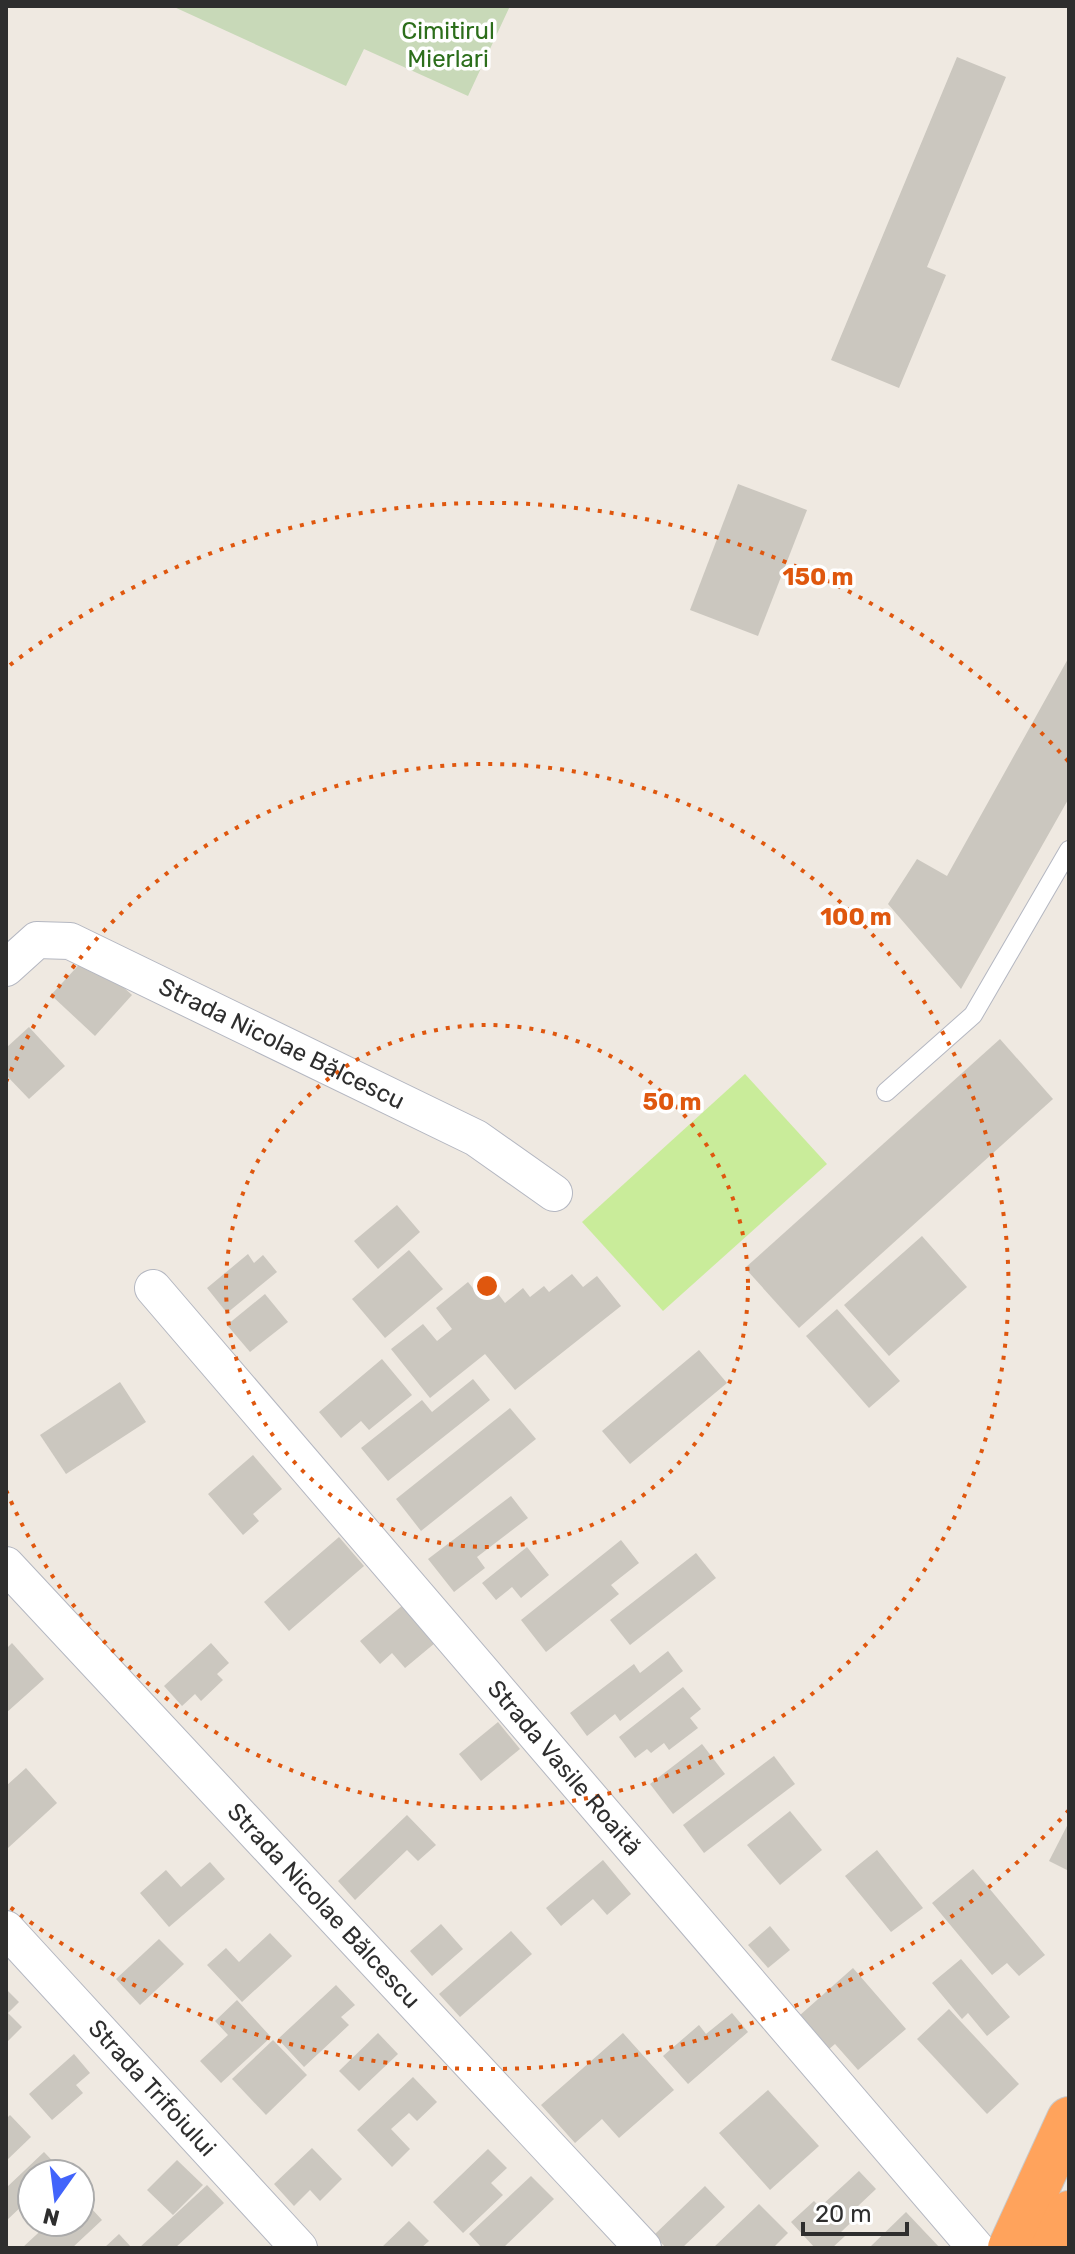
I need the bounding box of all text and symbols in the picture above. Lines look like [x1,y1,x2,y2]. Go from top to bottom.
park label: Cimitirul Mierlari [401,17,495,73]
text: 150 m [783,563,853,591]
text: 100 m [820,903,892,931]
street label: Strada Nicolae Bălcescu [154,972,409,1115]
text: 50 m [643,1088,701,1116]
centre of rings [473,1272,501,1300]
street label: Strada Vasile Roaită [482,1675,647,1861]
street label: Strada Nicolae Bălcescu [222,1798,426,2014]
street label: Strada Trifoiului [82,2014,222,2162]
north arrow [16,2158,96,2238]
scale bar [803,2186,907,2236]
text: 20 m [815,2200,872,2228]
text: N [40,2202,62,2232]

